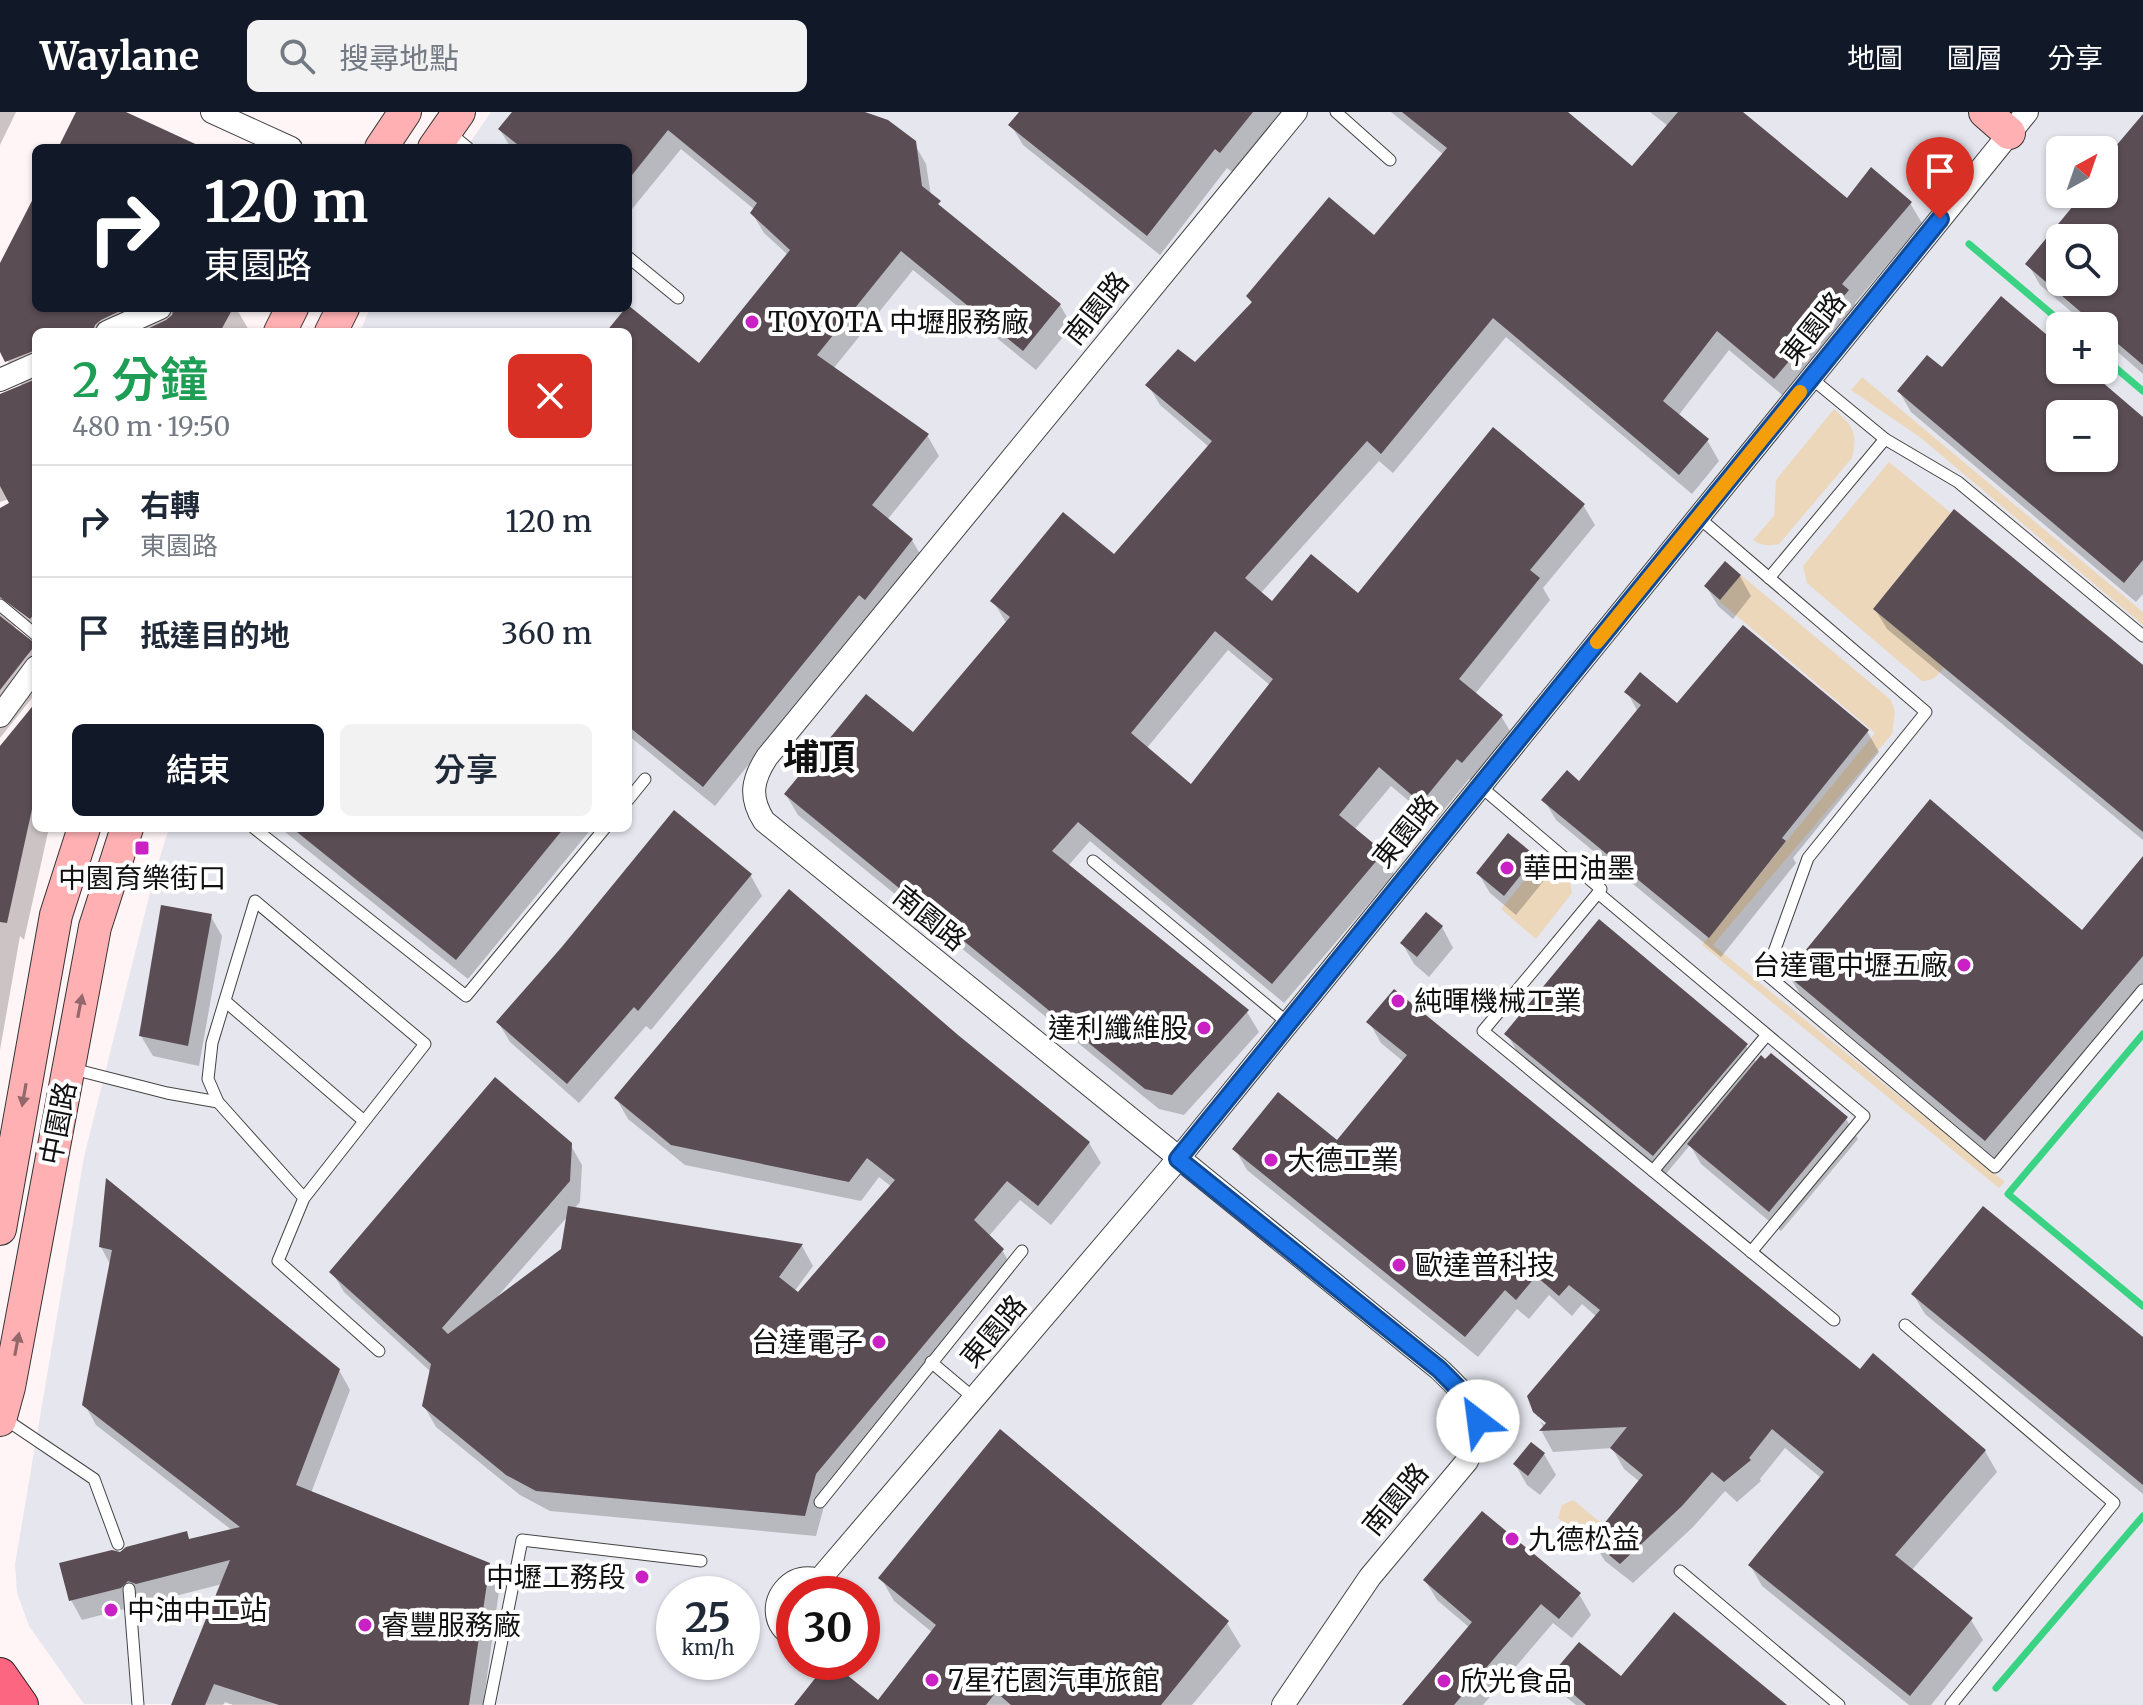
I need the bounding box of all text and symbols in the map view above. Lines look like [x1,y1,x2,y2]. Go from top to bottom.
search box [247,20,807,92]
text: Waylane [40,33,199,80]
icon: search [275,34,319,78]
text: 搜尋地點 [339,39,459,77]
text: 地圖 [1847,40,1903,76]
text: 圖層 [1947,40,2003,76]
text: 分享 [2047,40,2103,76]
north arrow [2046,136,2118,208]
map controls [2046,136,2118,472]
pin [1906,137,1974,219]
icon: arrive [1918,149,1962,193]
text: 120 m [204,167,368,237]
icon: right [72,176,176,280]
button: search [2046,224,2118,296]
text: 東園路 [204,243,312,288]
street label: 南園路 [1056,264,1136,352]
street label: 東園路 [1773,284,1853,372]
place label: TOYOTA 中壢服務廠 [768,304,1029,340]
button: + [2046,312,2118,384]
marker: TOYOTA 中壢服務廠 [743,313,761,331]
text: 2 分鐘 [72,350,208,410]
button: close [508,354,592,438]
button: − [2046,400,2118,472]
text: 480 m · 19:50 [72,410,230,443]
text: 右轉 [140,486,200,524]
icon: right [72,499,116,543]
text: 120 m [505,502,592,540]
text: 東園路 [140,529,218,562]
icon: arrive [72,611,116,655]
text: 360 m [501,614,592,652]
text: 抵達目的地 [140,616,290,654]
button: 結束 [72,724,324,816]
button: 分享 [340,724,592,816]
district label: 埔頂 [783,735,855,780]
street label: 東園路 [1365,787,1445,875]
marker: 中園育樂街口 [133,839,151,857]
place label: 華田油墨 [1523,850,1635,886]
marker: 華田油墨 [1498,859,1516,877]
place label: 中園育樂街口 [58,860,226,896]
street label: 南園路 [886,878,974,958]
place label: 台達電中壢五廠 [1752,947,1948,983]
marker: 台達電中壢五廠 [1955,956,1973,974]
place label: 純暉機械工業 [1414,983,1582,1019]
marker: 純暉機械工業 [1389,992,1407,1010]
one-way arrow [74,993,87,1018]
place label: 達利纖維股 [1048,1010,1188,1046]
marker: 達利纖維股 [1195,1019,1213,1037]
street label: 中園路 [32,1078,84,1168]
one-way arrow [18,1083,30,1108]
place label: 大德工業 [1287,1142,1399,1178]
marker: 大德工業 [1262,1151,1280,1169]
place label: 歐達普科技 [1415,1247,1555,1283]
marker: 歐達普科技 [1390,1256,1408,1274]
street label: 東園路 [952,1287,1034,1375]
place label: 台達電子 [751,1324,863,1360]
one-way arrow [11,1331,23,1356]
marker: 台達電子 [870,1333,888,1351]
position arrow [1436,1379,1520,1463]
street label: 南園路 [1354,1455,1436,1543]
place label: 九德松益 [1528,1521,1640,1557]
marker: 九德松益 [1503,1530,1521,1548]
place label: 中壢工務段 [486,1559,626,1595]
marker: 中壢工務段 [633,1568,651,1586]
speed limit sign: 30 [776,1576,880,1680]
place label: 中油中工站 [127,1592,267,1628]
text: 25 [685,1593,731,1643]
marker: 中油中工站 [102,1601,120,1619]
place label: 睿豐服務廠 [381,1607,521,1643]
marker: 睿豐服務廠 [356,1616,374,1634]
text: km/h [682,1635,734,1660]
place label: 7星花園汽車旅館 [948,1662,1160,1698]
place label: 欣光食品 [1460,1663,1572,1699]
marker: 7星花園汽車旅館 [923,1671,941,1689]
marker: 欣光食品 [1435,1672,1453,1690]

